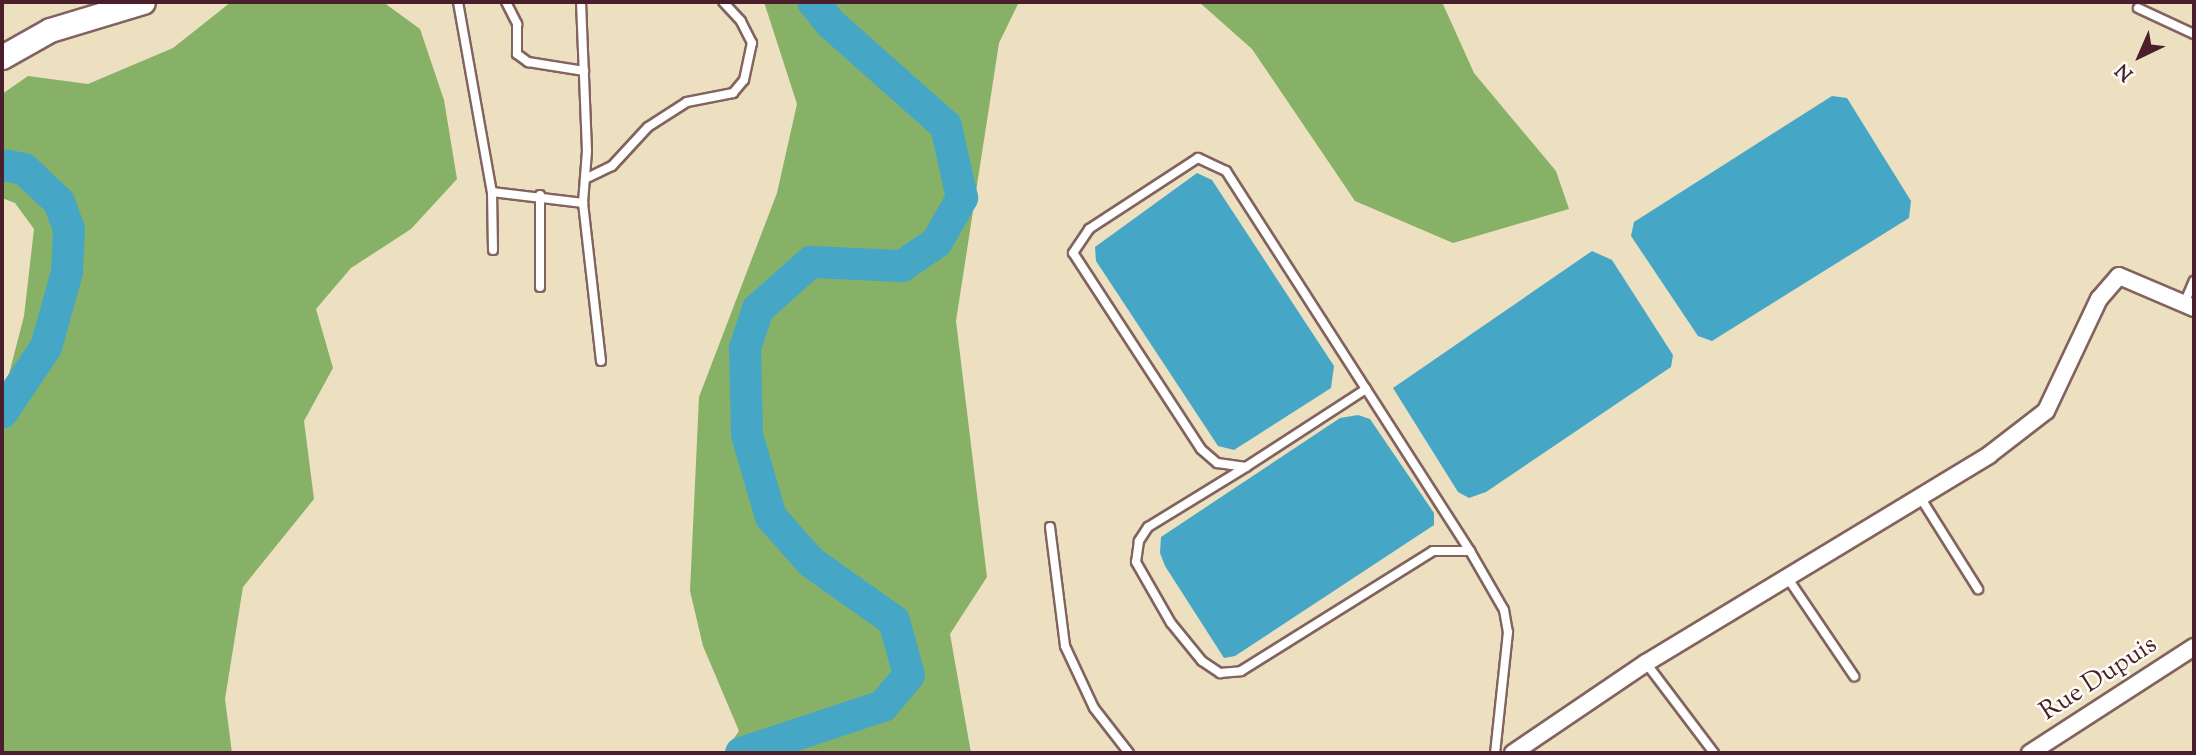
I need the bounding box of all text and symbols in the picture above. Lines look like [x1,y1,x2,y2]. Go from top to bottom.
north arrow [2105,21,2175,91]
text: N [2110,56,2140,86]
street label: Rue Dupuis [2035,630,2163,728]

